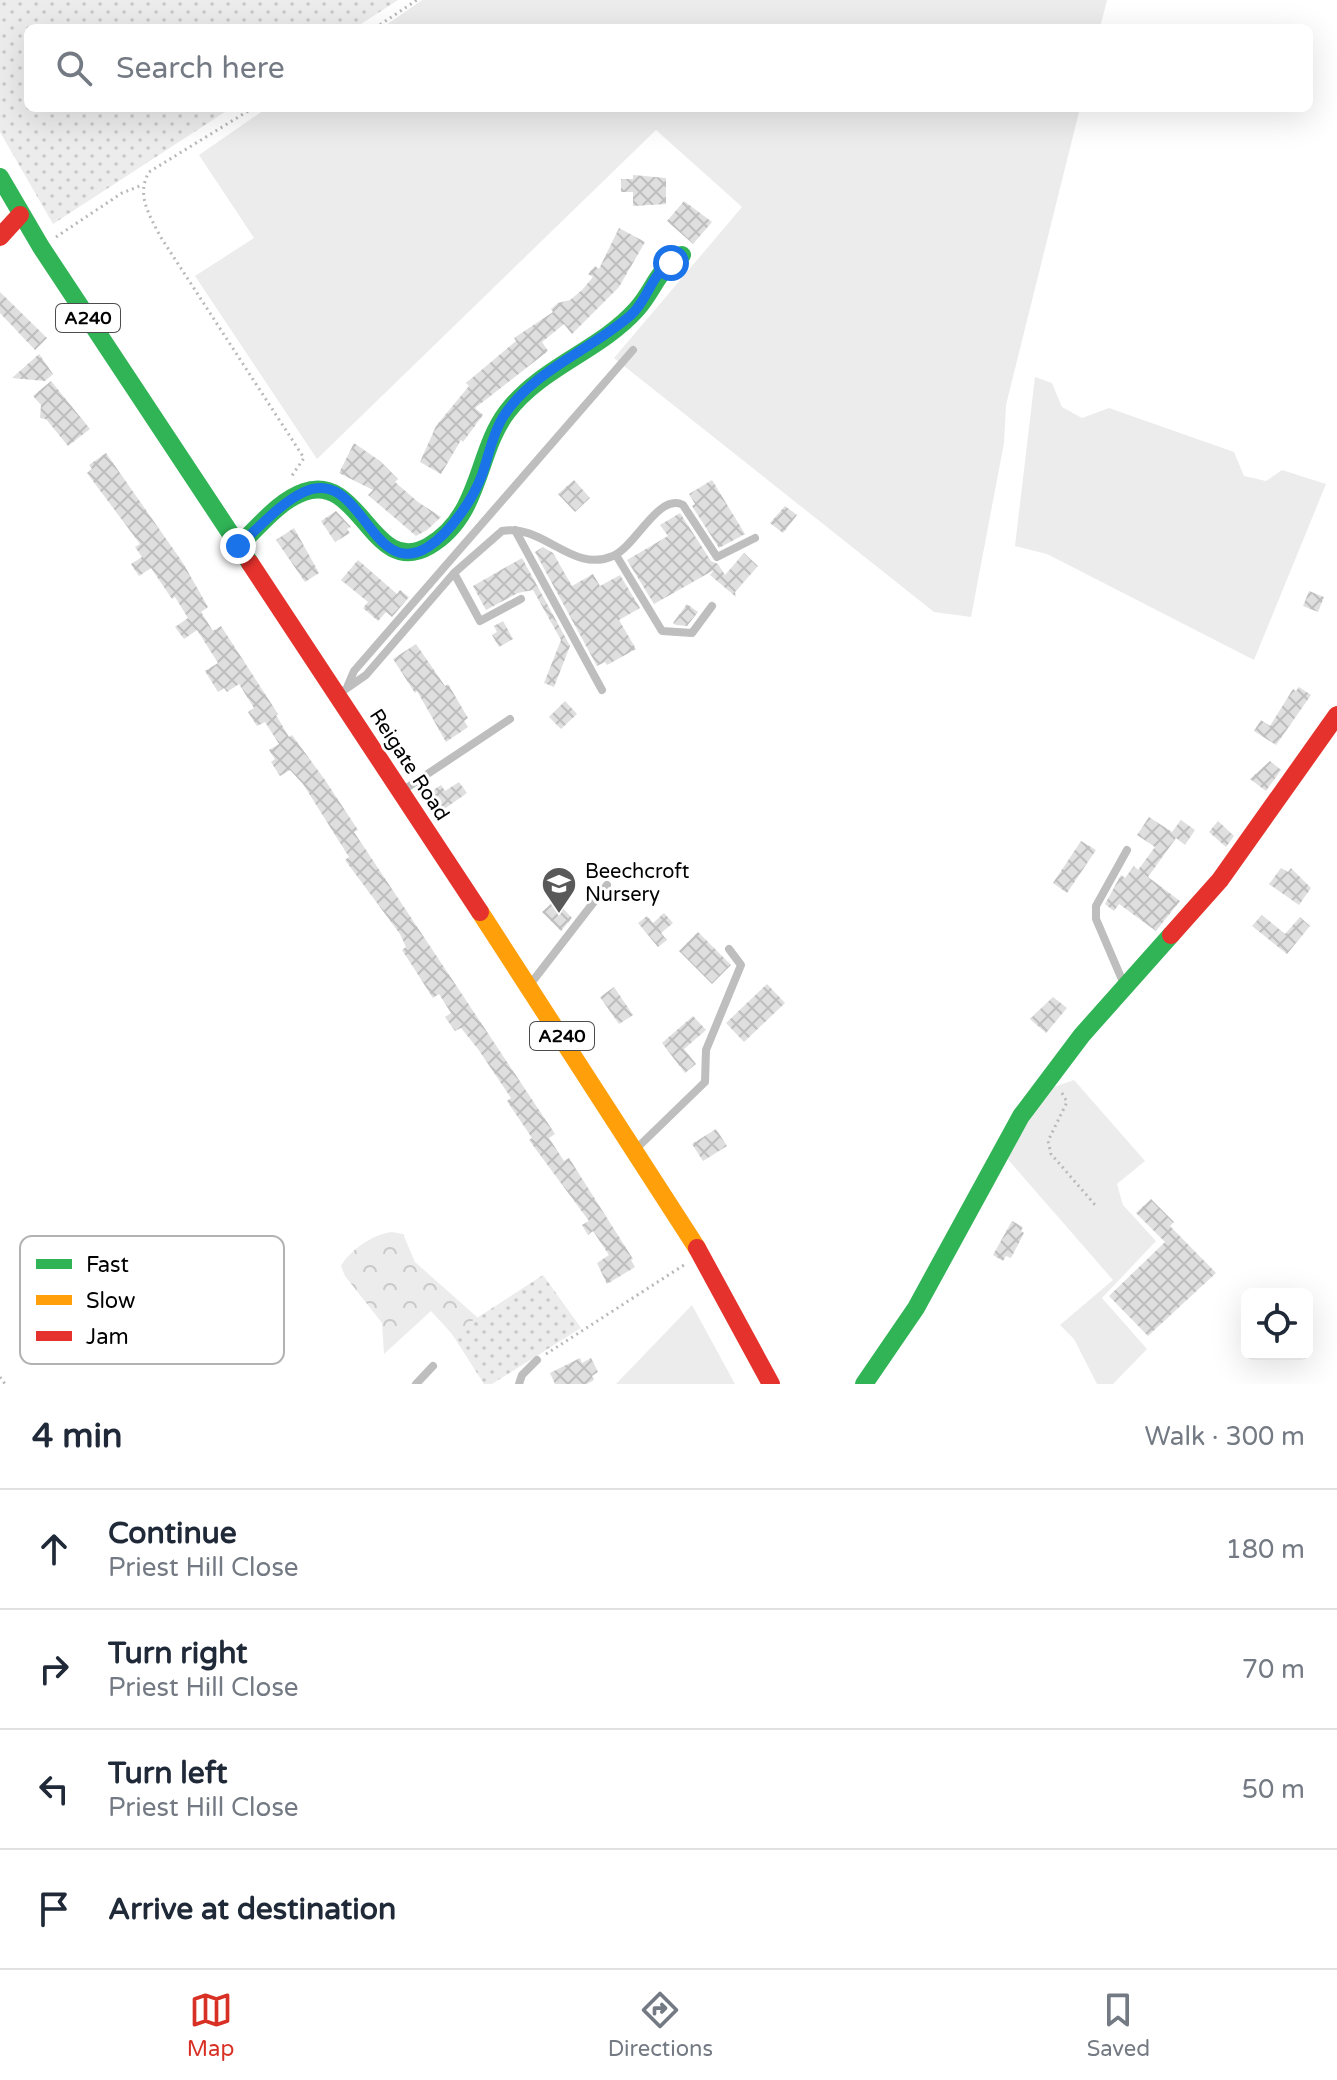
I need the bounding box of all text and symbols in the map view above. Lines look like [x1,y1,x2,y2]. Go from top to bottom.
search box [24,24,1313,112]
icon: search [52,46,96,90]
text: Search here [116,50,285,87]
route start [653,245,689,281]
road number: A240 [56,304,120,332]
route end [220,528,256,564]
street label: Reigate Road [364,705,454,825]
place label: Beechcroft Nursery [585,860,690,907]
school or university icon: Beechcroft Nursery [540,865,578,915]
road number: A240 [530,1022,594,1050]
legend [20,1236,284,1364]
text: Fast [86,1252,129,1278]
text: Slow [86,1288,136,1314]
map controls [1241,1288,1313,1360]
button: locate [1241,1288,1313,1360]
text: Jam [86,1324,129,1350]
text: 4 min [32,1416,123,1457]
text: Walk · 300 m [1145,1421,1305,1452]
text: Continue [108,1515,237,1552]
icon: ahead [32,1527,76,1571]
text: 180 m [1225,1534,1305,1565]
text: Priest Hill Close [108,1552,299,1583]
text: Turn right [108,1635,248,1672]
icon: right [32,1647,76,1691]
text: 70 m [1242,1654,1305,1685]
text: Priest Hill Close [108,1672,299,1703]
text: Turn left [108,1755,227,1792]
icon: left [32,1767,76,1811]
text: 50 m [1242,1774,1305,1805]
text: Priest Hill Close [108,1792,299,1823]
icon: arrive [32,1887,76,1931]
text: Arrive at destination [108,1891,396,1928]
tab: Map [187,1988,234,2062]
tab: Directions [608,1988,713,2062]
tab: Saved [1087,1988,1150,2062]

